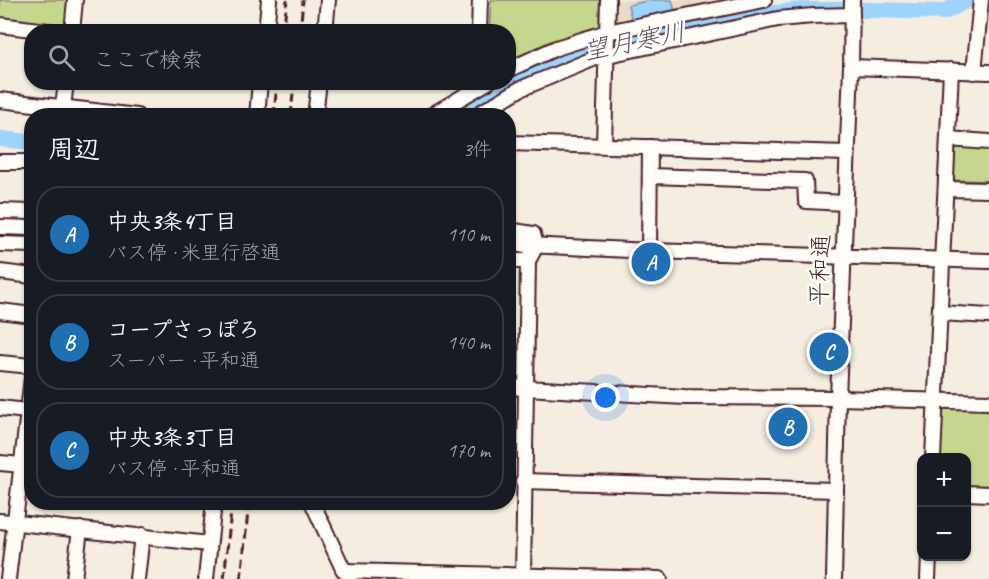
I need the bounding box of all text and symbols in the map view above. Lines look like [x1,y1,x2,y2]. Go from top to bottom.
water label: 望月寒川 [580,15,688,68]
search box [24,24,516,90]
icon: search [45,41,78,74]
text: ここで検索 [93,46,203,74]
text: 周辺 [48,133,100,166]
text: 3件 [463,137,492,162]
text: 中央3条4丁目 [107,208,237,236]
text: A [64,222,75,247]
text: 110 m [447,222,490,247]
street label: 平和通 [804,233,836,307]
text: バス停 · 米里行啓通 [107,240,280,265]
pin: A [632,240,670,284]
text: コープさっぽろ [107,316,260,344]
text: B [64,330,75,355]
text: 140 m [447,330,490,355]
pin: C [810,330,848,374]
text: スーパー · 平和通 [107,348,260,373]
your location [591,383,620,412]
pin: B [768,404,808,450]
text: 中央3条3丁目 [107,424,237,452]
text: C [65,438,74,463]
text: 170 m [447,438,490,463]
map controls [917,453,971,561]
button: + [917,453,971,507]
text: バス停 · 平和通 [107,456,240,481]
button: − [917,507,971,561]

